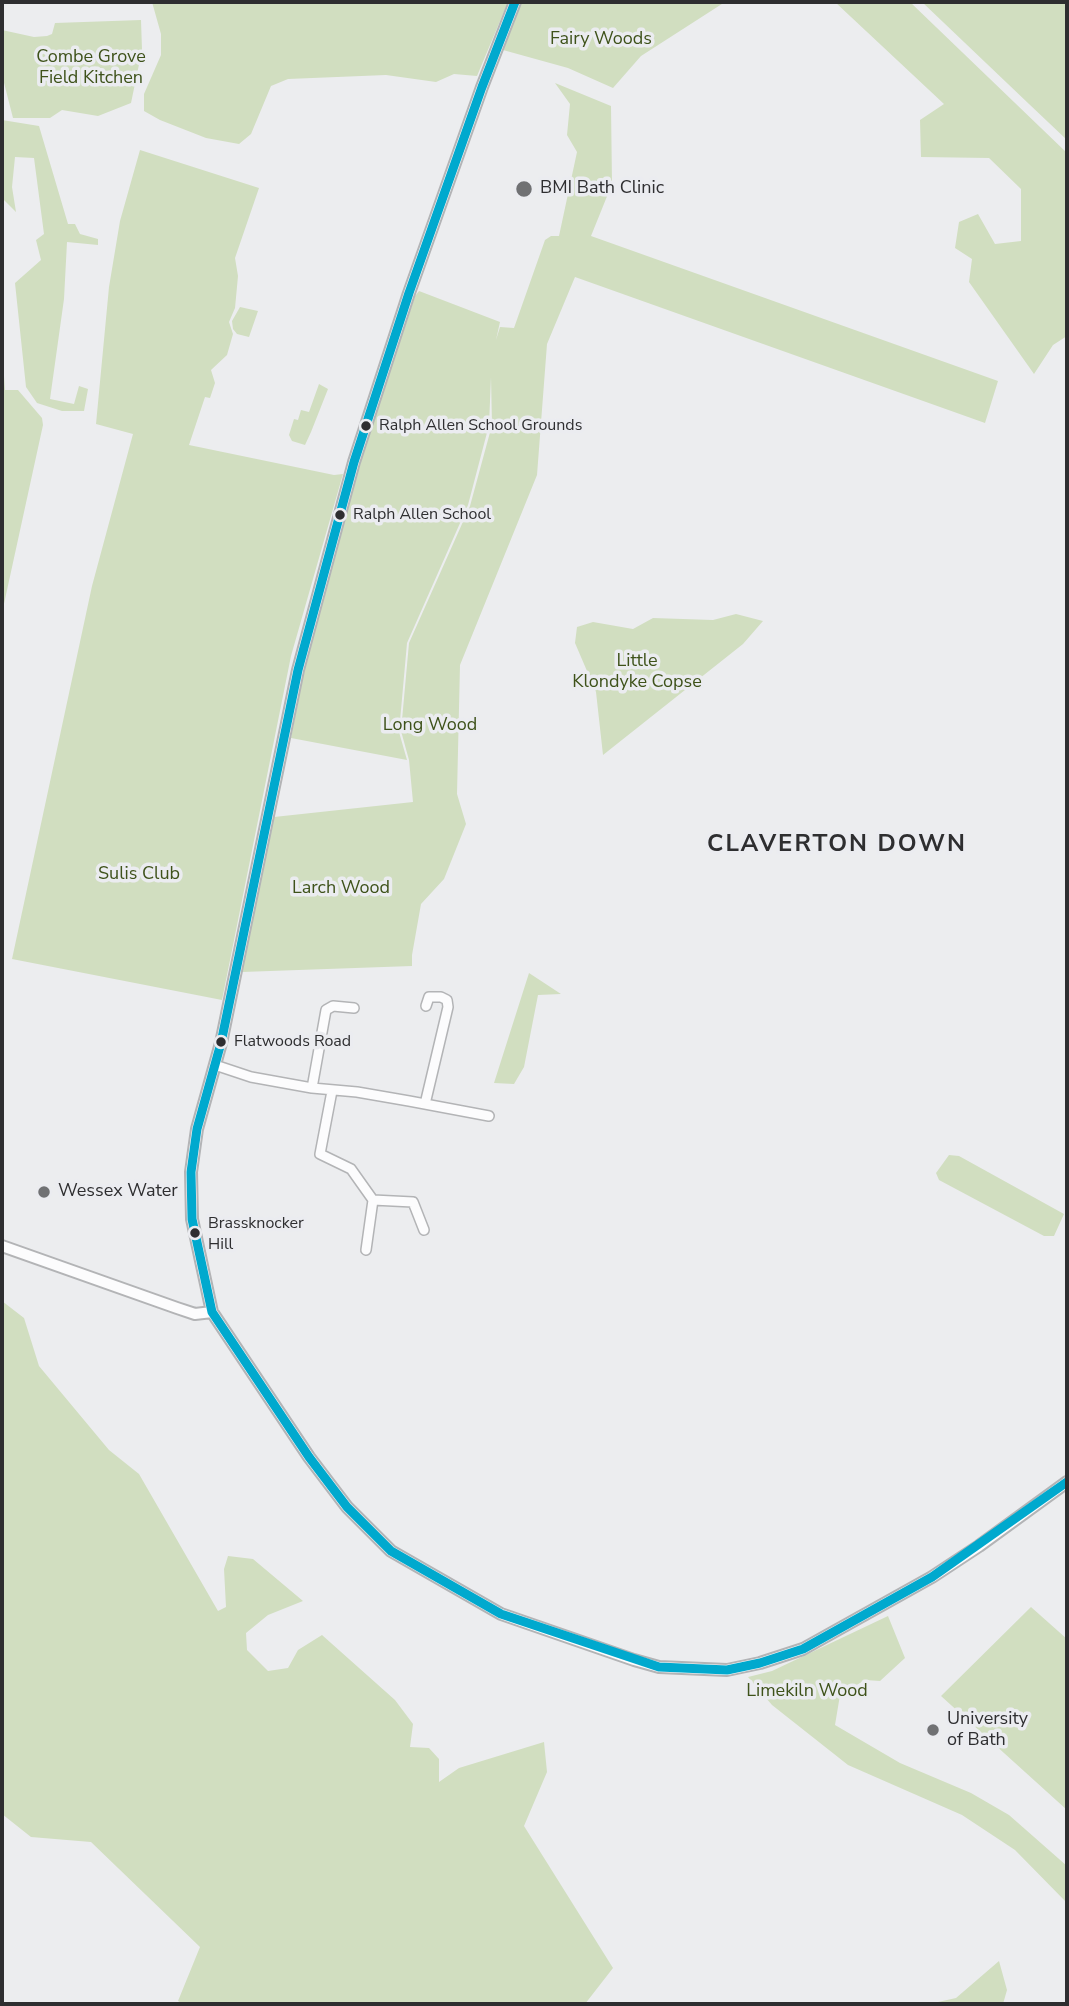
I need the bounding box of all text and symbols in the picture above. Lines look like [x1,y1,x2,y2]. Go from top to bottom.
park label: Fairy Woods [550,29,652,51]
park label: Combe Grove Field Kitchen [36,47,146,90]
place label: BMI Bath Clinic [540,178,664,200]
marker: BMI Bath Clinic [514,179,534,199]
place label: Ralph Allen School Grounds [379,416,582,436]
marker: Ralph Allen School Grounds [359,419,373,433]
place label: Ralph Allen School [353,505,491,525]
marker: Ralph Allen School [333,508,347,522]
park label: Little Klondyke Copse [572,651,702,694]
park label: Long Wood [383,715,477,737]
district label: CLAVERTON DOWN [709,831,965,859]
park label: Sulis Club [98,864,180,886]
park label: Larch Wood [292,878,390,900]
place label: Flatwoods Road [234,1032,351,1052]
marker: Flatwoods Road [214,1035,228,1049]
place label: Wessex Water [58,1181,178,1203]
marker: Wessex Water [36,1184,52,1200]
place label: Brassknocker Hill [208,1214,304,1252]
marker: Brassknocker Hill [188,1226,202,1240]
park label: Limekiln Wood [746,1681,868,1703]
place label: University of Bath [947,1709,1028,1752]
marker: University of Bath [925,1722,941,1738]

